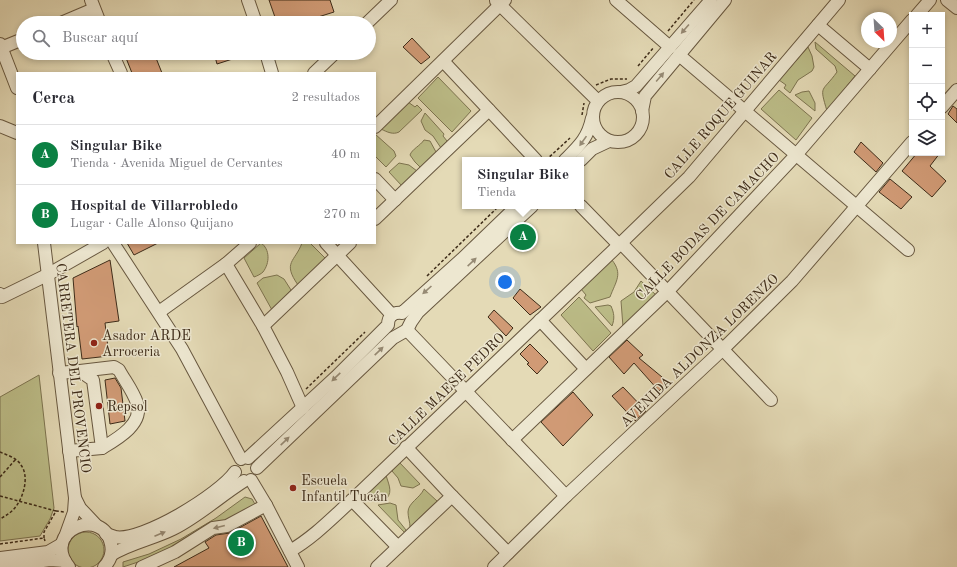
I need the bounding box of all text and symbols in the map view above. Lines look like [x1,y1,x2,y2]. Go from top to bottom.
north arrow [861,12,897,48]
map controls [909,12,945,156]
button: + [909,12,945,48]
search box [16,16,376,60]
one-way arrow [681,24,690,35]
icon: search [30,27,52,49]
text: Buscar aquí [62,31,138,46]
button: − [909,48,945,84]
street label: CALLE ROQUE GUINAR [662,49,780,182]
one-way arrow [655,72,664,83]
button: locate [909,84,945,120]
text: Cerca [32,90,75,107]
text: 2 resultados [292,91,360,104]
button: layers [909,120,945,156]
one-way arrow [579,135,587,146]
text: Singular Bike [70,139,162,154]
text: A [40,148,50,161]
text: 40 m [331,148,360,161]
street label: CALLE BODAS DE CAMACHO [633,150,782,304]
text: Tienda · Avenida Miguel de Cervantes [70,157,283,170]
popup [462,157,584,209]
text: Singular Bike [477,168,569,183]
text: Tienda [477,186,516,199]
text: Hospital de Villarrobledo [70,199,238,214]
text: B [40,208,50,221]
text: 270 m [323,208,360,221]
text: Lugar · Calle Alonso Quijano [70,217,233,230]
pin: A [510,222,536,252]
one-way arrow [467,257,477,267]
street label: CARRETERA DEL PROVENCIO [53,262,93,474]
street label: AVENIDA ALDONZA LORENZO [618,271,782,430]
your location [495,272,515,292]
one-way arrow [422,286,432,295]
place label: Asador ARDE Arroceria [102,329,191,359]
street label: CALLE MAESE PEDRO [386,330,508,449]
marker: Asador ARDE Arroceria [89,338,99,348]
one-way arrow [374,346,384,356]
one-way arrow [331,372,341,382]
place label: Repsol [107,400,148,414]
marker: Repsol [94,401,104,411]
one-way arrow [280,436,290,446]
place label: Escuela Infantil Tucán [301,474,388,504]
marker: Escuela Infantil Tucán [288,483,298,493]
one-way arrow [212,524,224,530]
pin: B [228,528,254,558]
one-way arrow [154,531,166,537]

